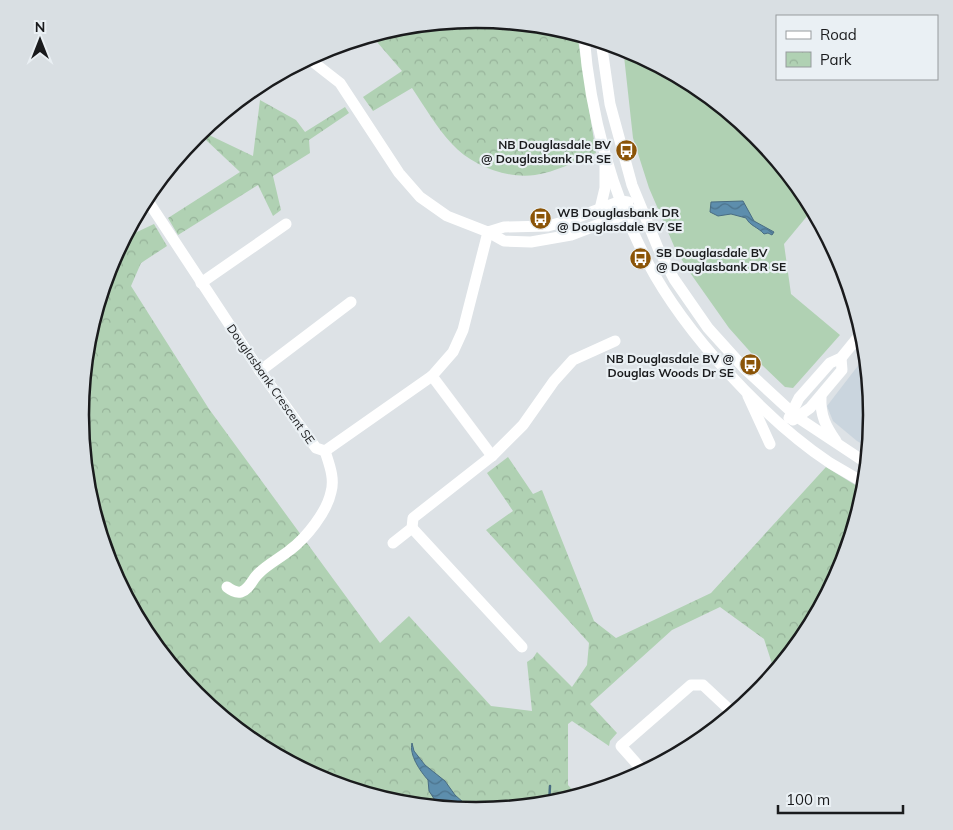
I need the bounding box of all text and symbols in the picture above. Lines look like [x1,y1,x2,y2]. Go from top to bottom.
north arrow [15,15,65,65]
legend [776,15,938,80]
text: N [35,18,45,36]
text: Road [820,25,857,44]
text: Park [820,50,852,69]
place label: NB Douglasdale BV @ Douglasbank DR SE [481,137,611,166]
bus stop icon: NB Douglasdale BV @ Douglasbank DR SE [615,139,639,163]
place label: WB Douglasbank DR @ Douglasdale BV SE [557,205,682,234]
bus stop icon: WB Douglasbank DR @ Douglasdale BV SE [529,207,553,231]
place label: SB Douglasdale BV @ Douglasbank DR SE [656,245,786,274]
bus stop icon: SB Douglasdale BV @ Douglasbank DR SE [628,247,652,271]
street label: Douglasbank Crescent SE [224,321,318,447]
place label: NB Douglasdale BV @ Douglas Woods Dr SE [606,351,734,380]
bus stop icon: NB Douglasdale BV @ Douglas Woods Dr SE [738,353,762,377]
scale bar [778,782,903,814]
text: 100 m [786,790,830,809]

